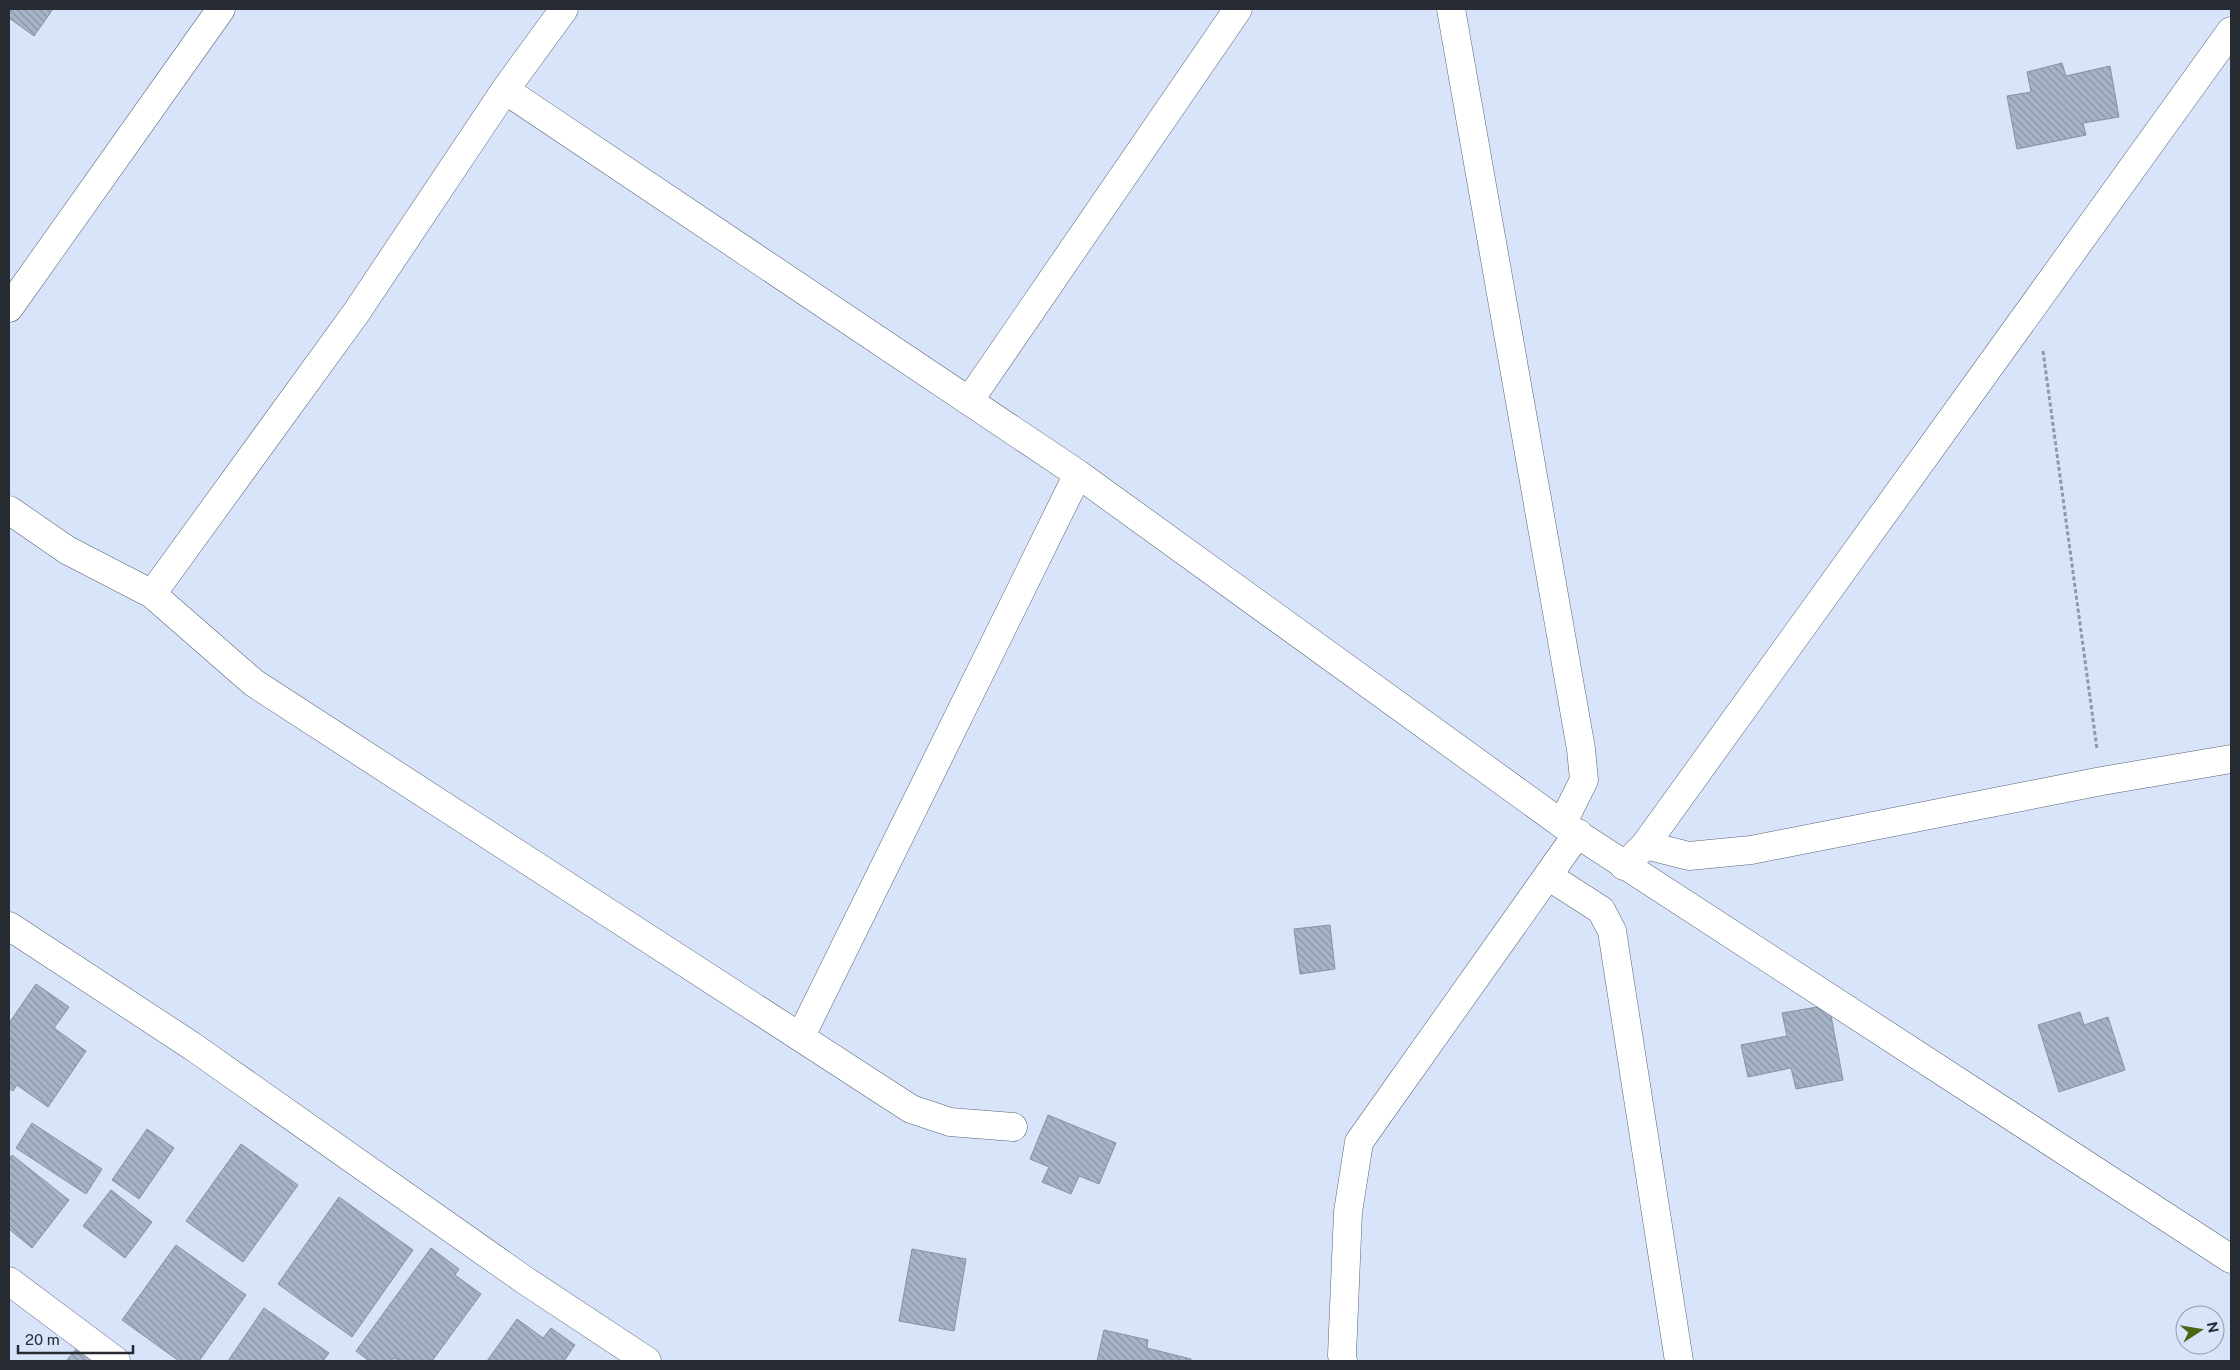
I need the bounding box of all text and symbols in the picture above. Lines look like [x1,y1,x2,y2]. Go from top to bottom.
north arrow [2175,1305,2225,1355]
text: N [2204,1320,2222,1334]
scale bar [18,1322,132,1354]
text: 20 m [25,1331,60,1348]

